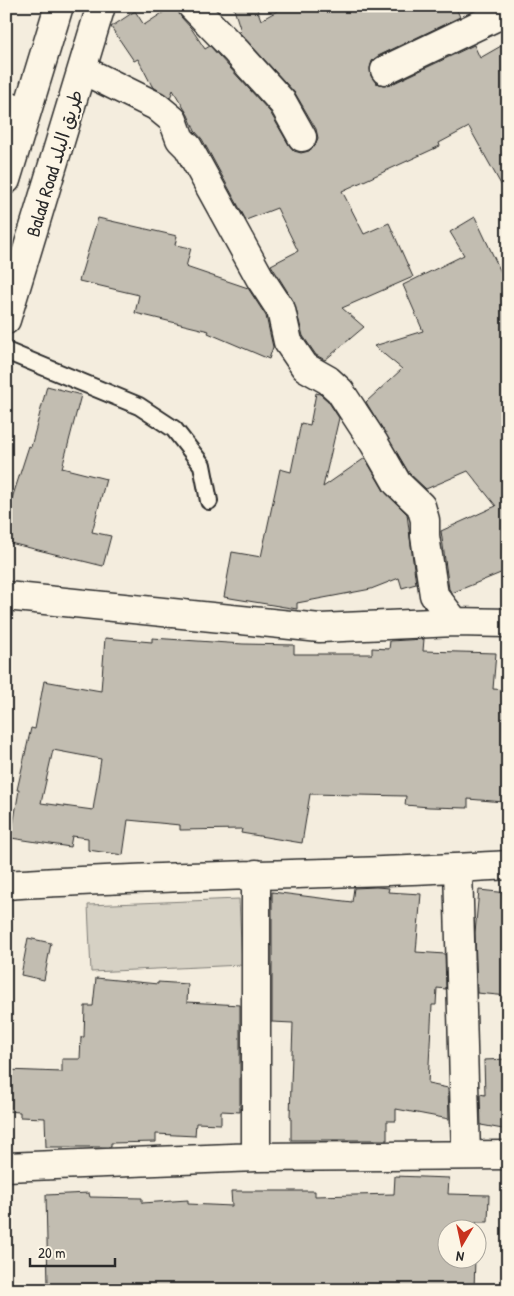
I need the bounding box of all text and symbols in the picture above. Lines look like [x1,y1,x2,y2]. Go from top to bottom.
street label: Balad Road طريق البلد [19,86,89,240]
north arrow [436,1218,486,1268]
scale bar [30,1236,115,1268]
text: 20 m [38,1242,65,1263]
text: N [454,1247,465,1267]

